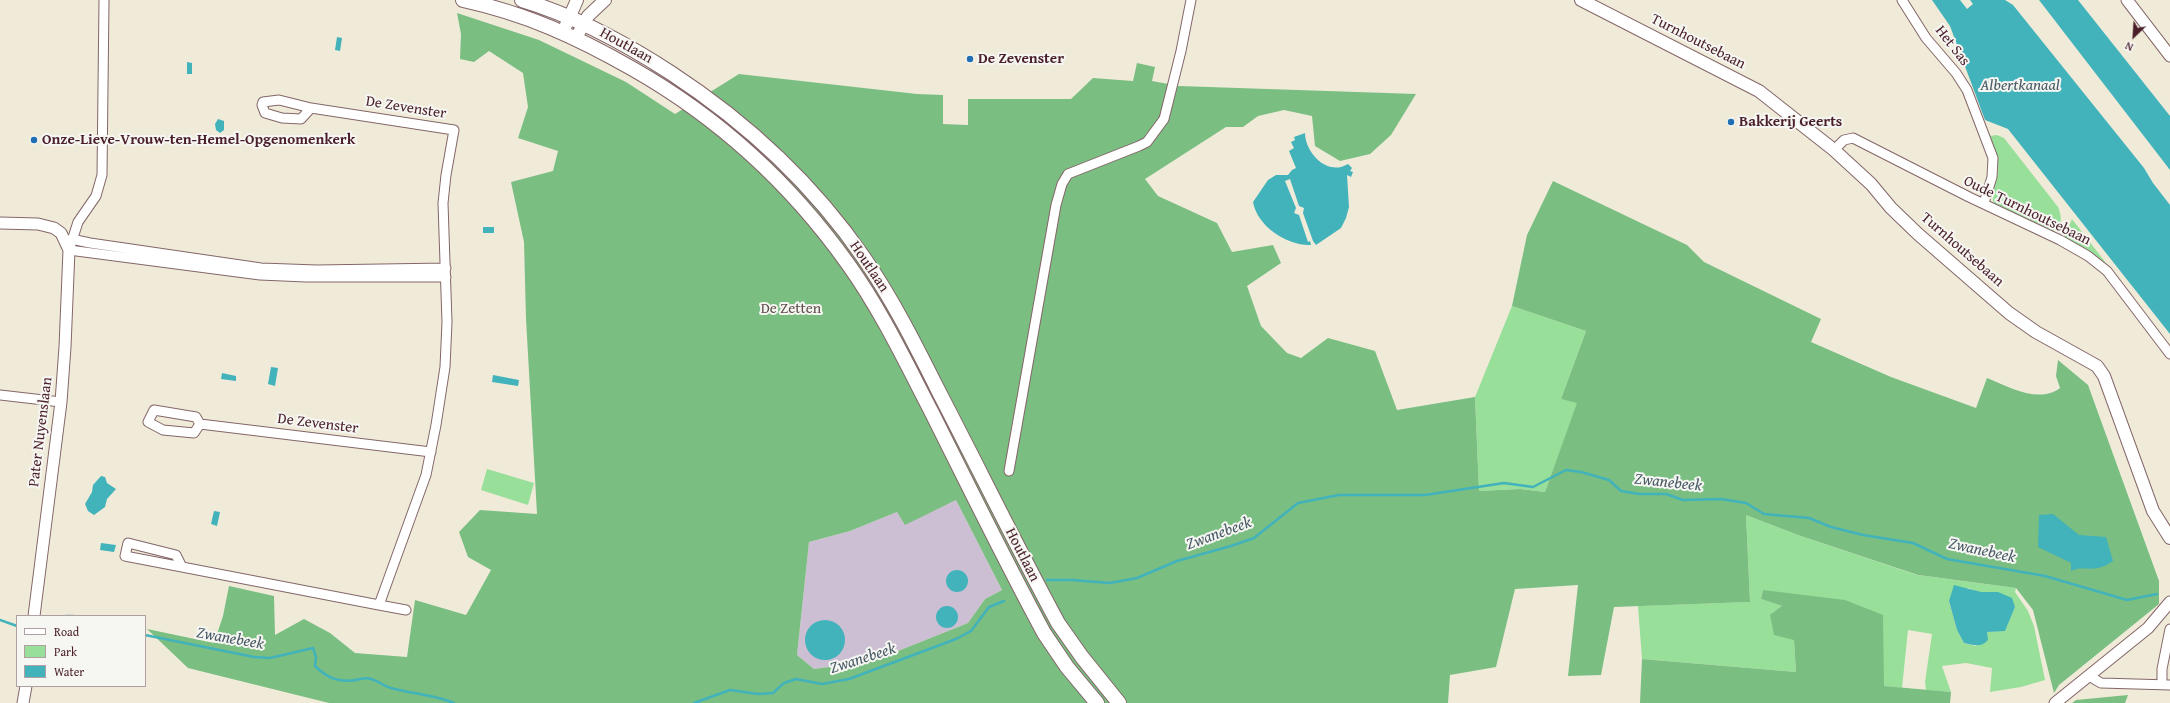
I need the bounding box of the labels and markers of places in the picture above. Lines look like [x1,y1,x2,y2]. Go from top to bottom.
place label: De Zevenster [978,50,1064,68]
marker: De Zevenster [965,54,975,64]
place label: Bakkerij Geerts [1739,113,1842,131]
marker: Bakkerij Geerts [1726,117,1736,127]
place label: Onze-Lieve-Vrouw-ten-Hemel-Opgenomenkerk [42,131,355,149]
marker: Onze-Lieve-Vrouw-ten-Hemel-Opgenomenkerk [29,135,39,145]

